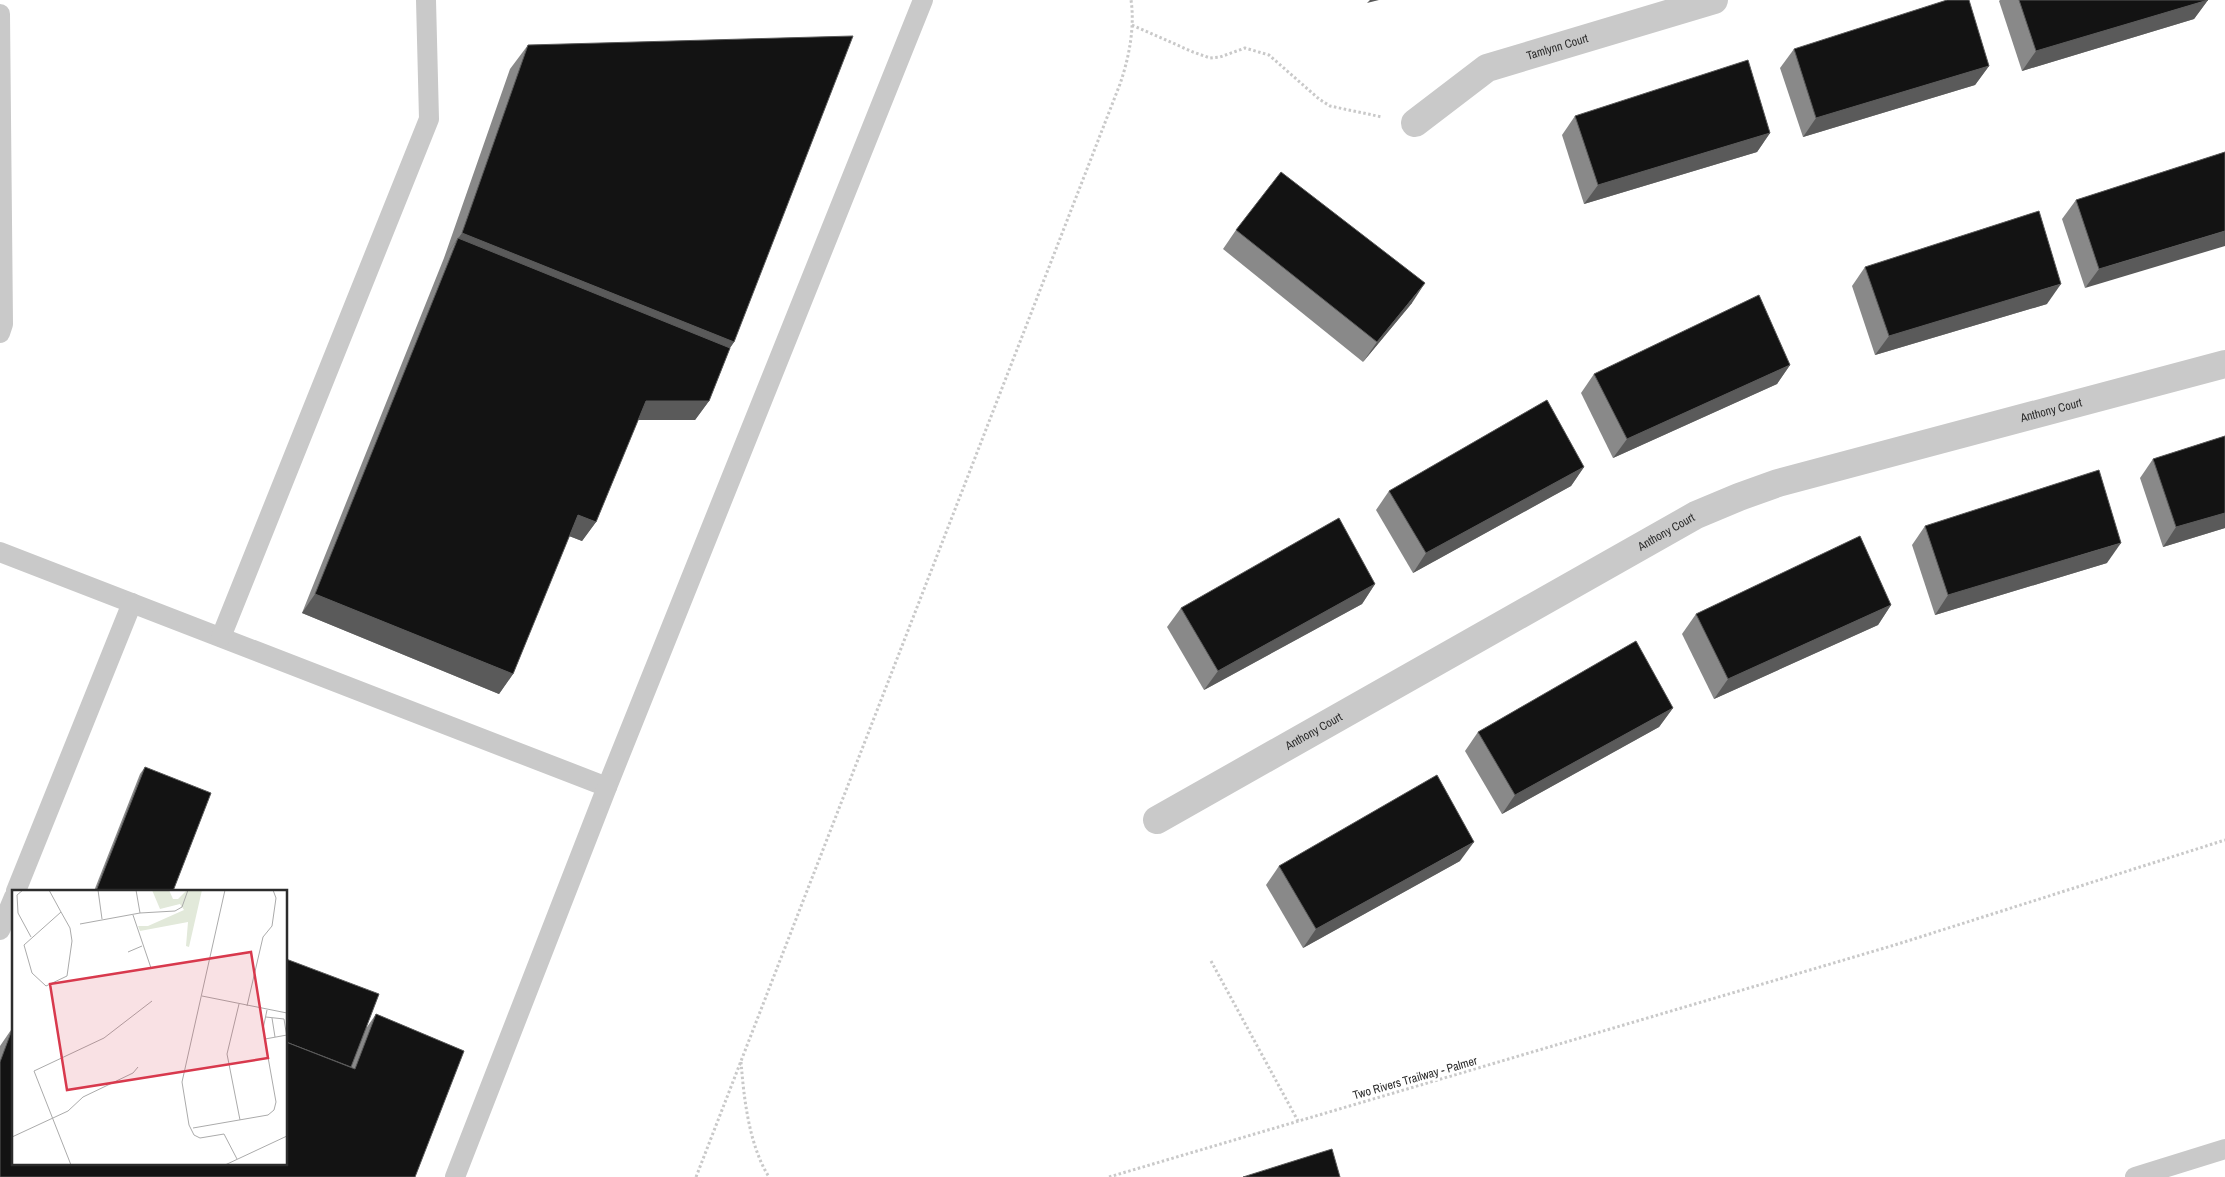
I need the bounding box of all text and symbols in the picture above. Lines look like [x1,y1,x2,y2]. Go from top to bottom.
street label: Tamlynn Court [1524,30,1590,64]
street label: Anthony Court [2018,394,2084,426]
street label: Anthony Court [1634,509,1698,555]
street label: Anthony Court [1281,709,1345,754]
inset map [12,890,288,1164]
street label: Two Rivers Trailway - Palmer [1351,1052,1480,1103]

